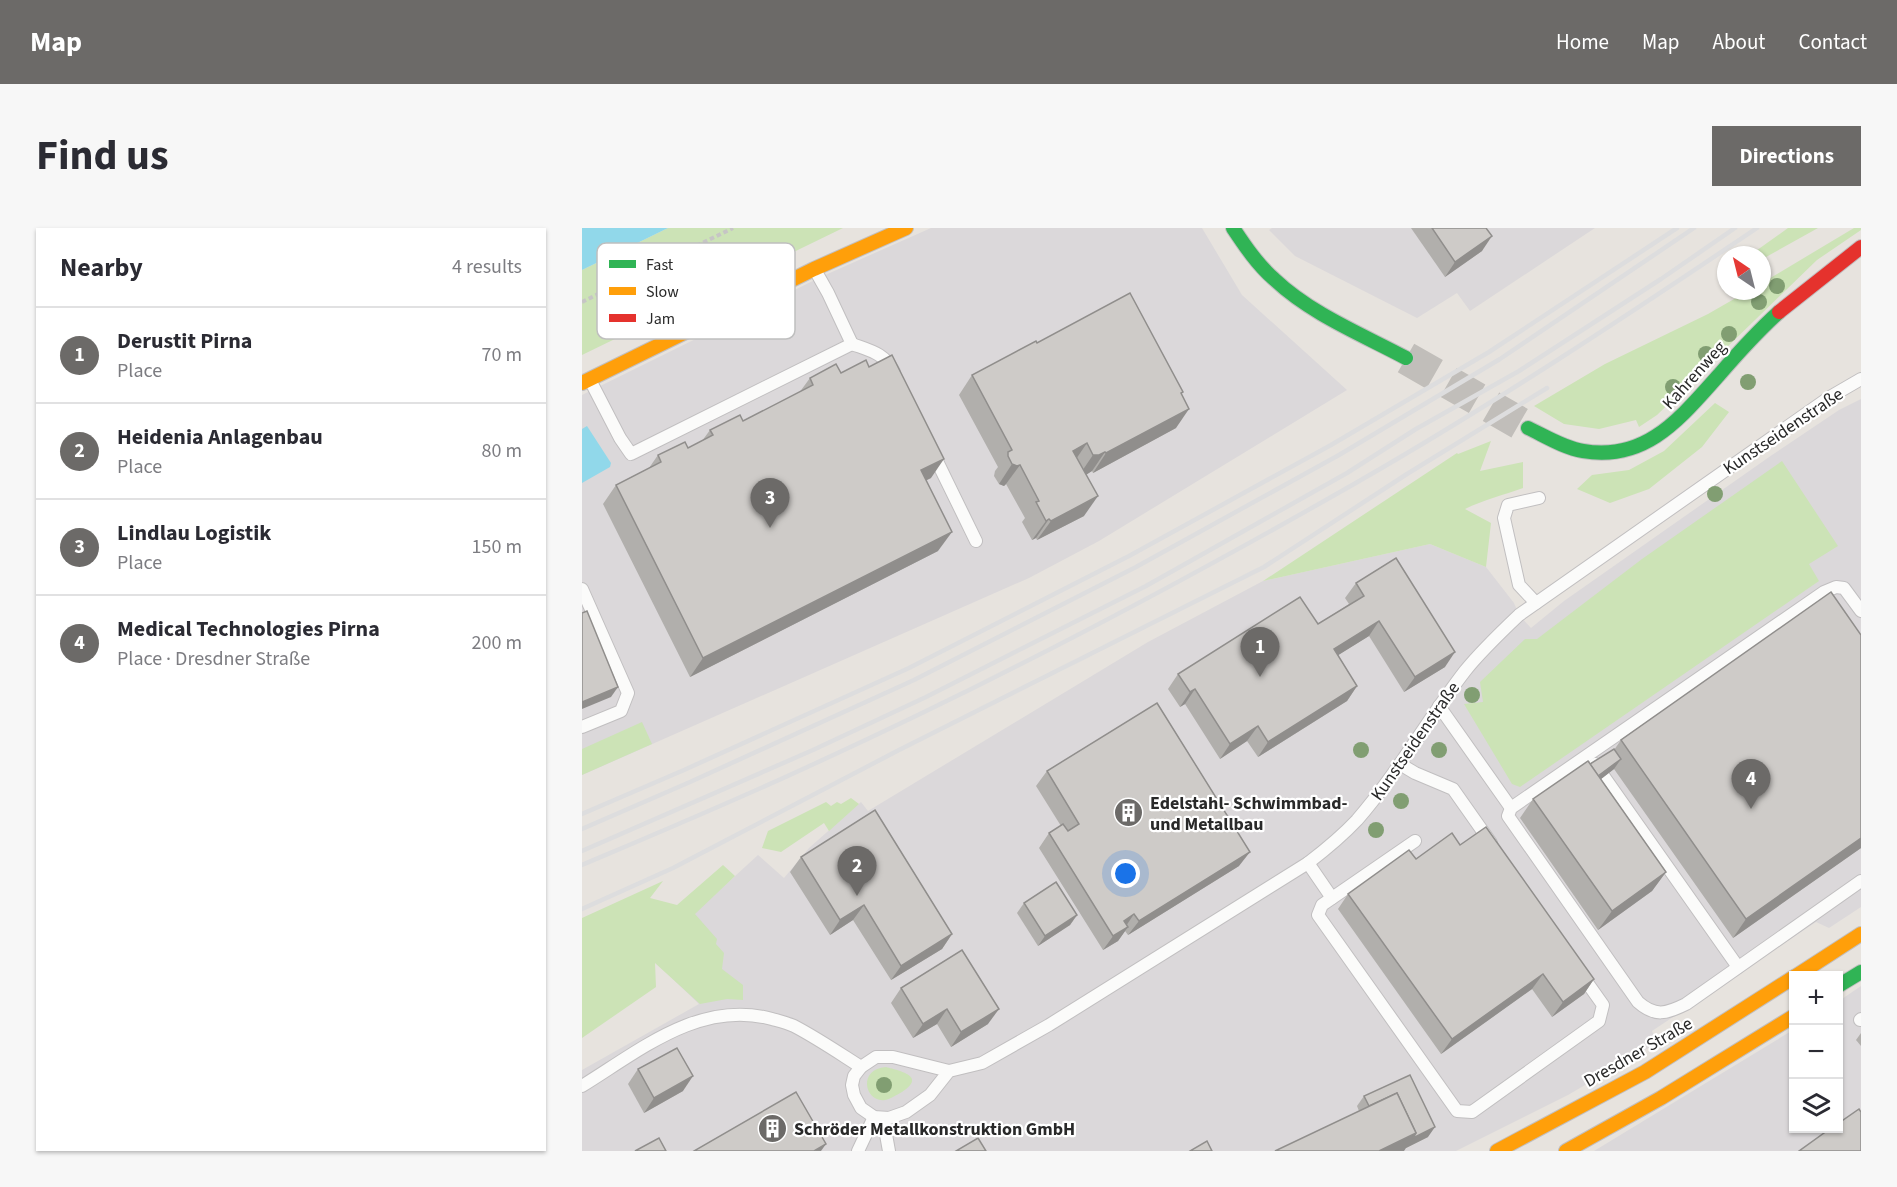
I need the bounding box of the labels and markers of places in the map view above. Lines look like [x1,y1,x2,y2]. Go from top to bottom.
pin: 3 [750,478,789,528]
pin: 1 [1240,628,1280,677]
pin: 4 [1732,760,1770,809]
place label: Edelstahl- Schwimmbad- und Metallbau [1150,791,1348,837]
building icon: Edelstahl- Schwimmbad- und Metallbau [1113,797,1145,829]
pin: 2 [838,846,876,896]
building icon: Schröder Metallkonstruktion GmbH [757,1113,789,1145]
place label: Schröder Metallkonstruktion GmbH [794,1117,1075,1142]

